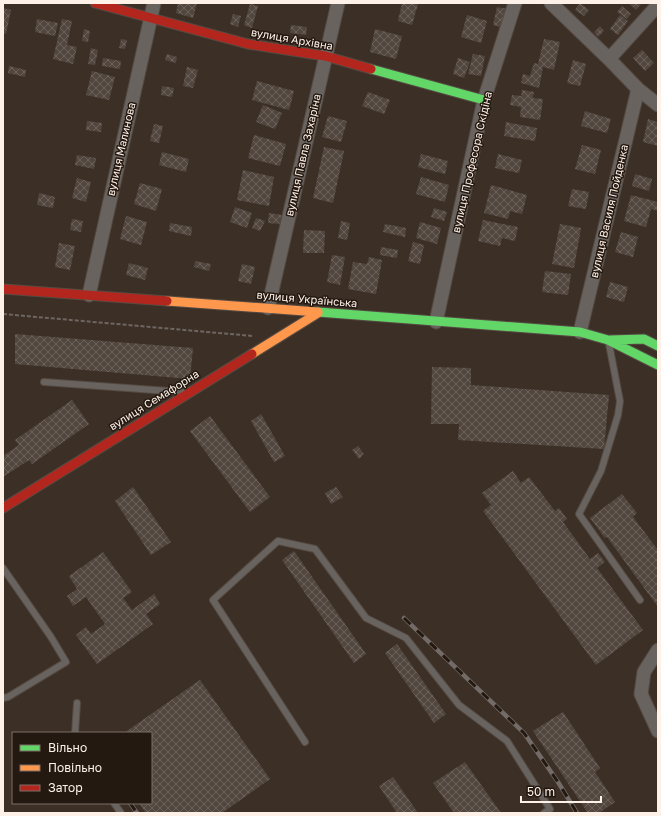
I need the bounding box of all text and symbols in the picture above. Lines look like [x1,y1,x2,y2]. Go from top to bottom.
street label: вулиця Архівна [250,25,334,52]
street label: вулиця Професора Скідіна [449,90,494,234]
street label: вулиця Павла Захаріна [282,92,323,217]
street label: вулиця Малинова [103,101,138,197]
street label: вулиця Василя Пойденка [587,143,630,279]
street label: вулиця Українська [256,288,358,309]
street label: вулиця Семафорна [106,367,201,433]
legend [12,732,152,804]
text: Вільно [48,740,87,755]
text: Повільно [48,760,102,775]
scale bar [521,778,601,804]
text: Затор [48,780,83,795]
text: 50 m [527,784,555,799]

